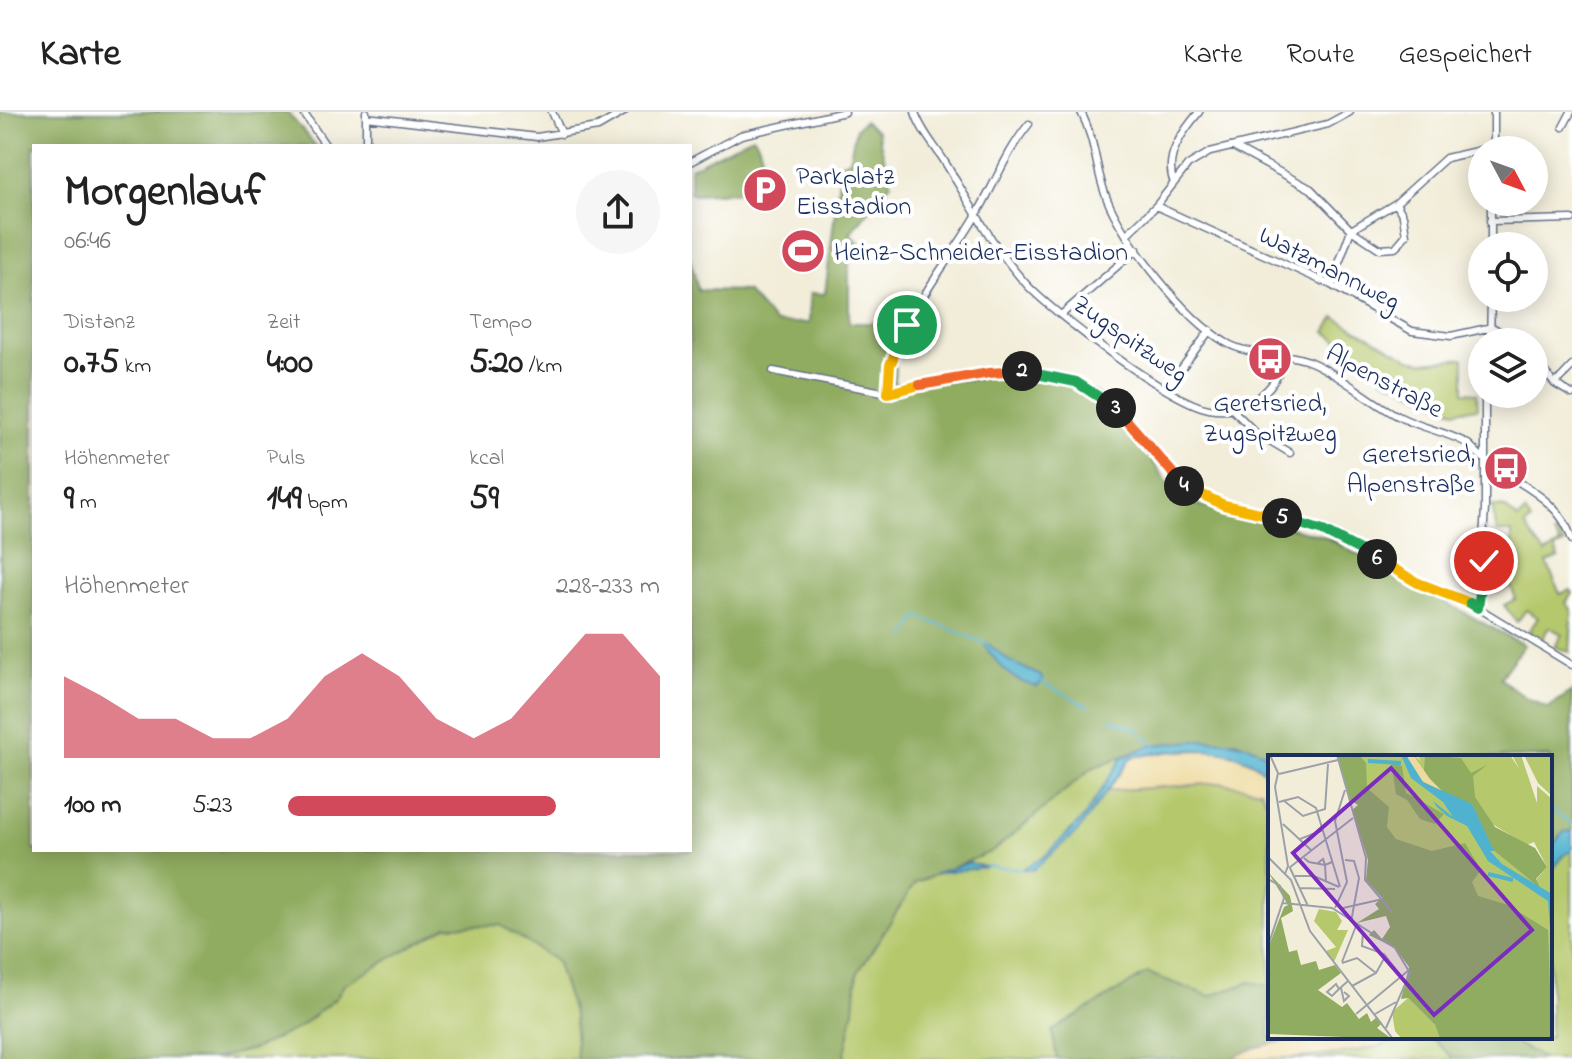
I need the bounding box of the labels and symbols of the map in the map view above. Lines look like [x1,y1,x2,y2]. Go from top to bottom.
north arrow [1468,136,1548,216]
place label: Parkplatz Eisstadion [796,159,911,227]
parking icon: Parkplatz Eisstadion [741,166,789,214]
street label: Watzmannweg [1251,218,1406,322]
sports icon: Heinz-Schneider-Eisstadion [779,227,827,275]
place label: Heinz-Schneider-Eisstadion [834,235,1128,273]
street label: Zugspitzweg [1064,287,1195,394]
pin [873,291,941,359]
bus stop icon: Geretsried, Zugspitzweg [1246,335,1294,383]
street label: Alpenstraße [1318,336,1449,430]
pin: 2 [1002,351,1042,391]
place label: Geretsried, Zugspitzweg [1203,386,1337,454]
pin: 3 [1096,388,1136,428]
place label: Geretsried, Alpenstraße [1347,437,1475,505]
bus stop icon: Geretsried, Alpenstraße [1482,444,1530,492]
pin: 4 [1164,466,1204,506]
pin: 5 [1262,498,1302,538]
pin [1450,527,1518,595]
pin: 6 [1357,539,1397,579]
inset map [1268,755,1552,1039]

